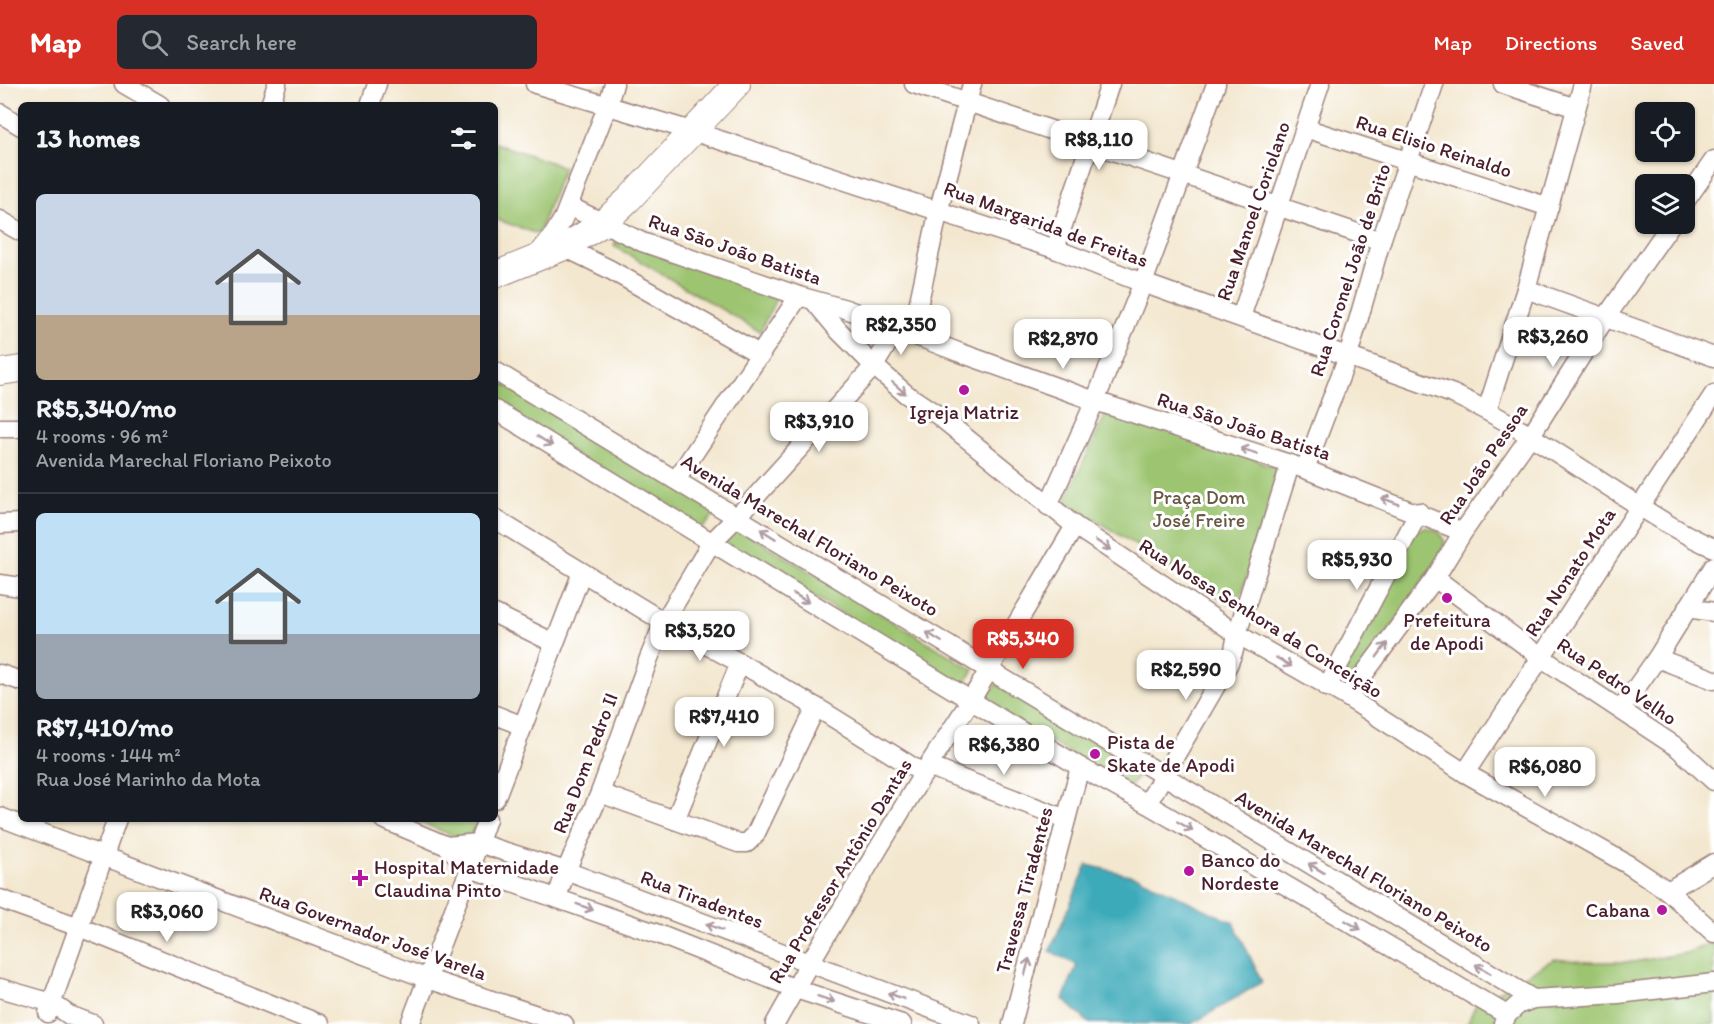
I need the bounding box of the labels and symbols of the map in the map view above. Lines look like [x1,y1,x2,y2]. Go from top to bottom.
street label: Rua Elisio Reinaldo [1353,109,1515,183]
street label: Rua Manoel Coriolano [1211,118,1295,304]
pin: R$8,110 [1044,120,1154,171]
street label: Rua Coronel João de Brito [1304,161,1396,379]
street label: Rua Margarida de Freitas [940,176,1152,272]
street label: Rua São João Batista [645,208,825,290]
pin: R$2,350 [846,305,956,356]
pin: R$3,260 [1498,317,1608,368]
pin: R$2,870 [1008,319,1118,370]
one-way arrow [891,381,906,395]
marker: Igreja Matriz [957,383,971,397]
street label: Rua São João Batista [1154,387,1334,465]
street label: Rua João Pessoa [1433,398,1533,529]
place label: Igreja Matriz [909,400,1020,424]
pin: R$3,910 [764,402,874,453]
one-way arrow [536,436,553,448]
one-way arrow [1240,445,1259,456]
street label: Avenida Marechal Floriano Peixoto [677,449,943,621]
park label: Praça Dom José Freire [1152,485,1246,532]
one-way arrow [1381,495,1400,506]
street label: Rua Nonato Mota [1519,503,1621,641]
one-way arrow [760,528,777,540]
street label: Rua Nossa Senhora da Conceição [1135,533,1387,703]
one-way arrow [1094,539,1111,551]
pin: R$5,930 [1302,540,1412,591]
marker: Prefeitura de Apodi [1440,591,1454,605]
one-way arrow [792,592,809,604]
place label: Prefeitura de Apodi [1403,608,1491,655]
pin: R$3,520 [645,611,755,662]
pin: R$5,340 [968,619,1078,670]
one-way arrow [926,630,943,642]
street label: Rua Pedro Velho [1552,632,1682,730]
one-way arrow [1376,642,1388,658]
pin: R$2,590 [1131,650,1241,701]
one-way arrow [1275,657,1293,668]
street label: Rua Dom Pedro II [547,689,623,837]
pin: R$7,410 [669,697,779,748]
pin: R$6,380 [949,725,1059,776]
place label: Pista de Skate de Apodi [1107,730,1235,777]
marker: Pista de Skate de Apodi [1088,747,1102,761]
pin: R$6,080 [1490,747,1600,798]
street label: Rua Professor Antônio Dantas [763,754,917,988]
street label: Avenida Marechal Floriano Peixoto [1231,785,1497,957]
street label: Travessa Tiradentes [990,804,1058,976]
one-way arrow [1176,820,1193,832]
place label: Banco do Nordeste [1201,848,1280,895]
place label: Hospital Maternidade Claudina Pinto [374,855,559,902]
one-way arrow [1308,862,1325,874]
marker: Banco do Nordeste [1182,864,1196,878]
street label: Rua Tiradentes [637,865,767,933]
marker: Hospital Maternidade Claudina Pinto [351,869,369,887]
street label: Rua Governador José Varela [256,881,490,986]
pin: R$3,060 [112,892,222,943]
place label: Cabana [1585,898,1651,922]
one-way arrow [576,903,594,914]
marker: Cabana [1655,903,1669,917]
one-way arrow [1344,919,1361,931]
one-way arrow [705,921,724,932]
one-way arrow [1022,958,1033,977]
one-way arrow [1475,962,1492,974]
one-way arrow [887,990,906,1001]
one-way arrow [817,994,836,1005]

